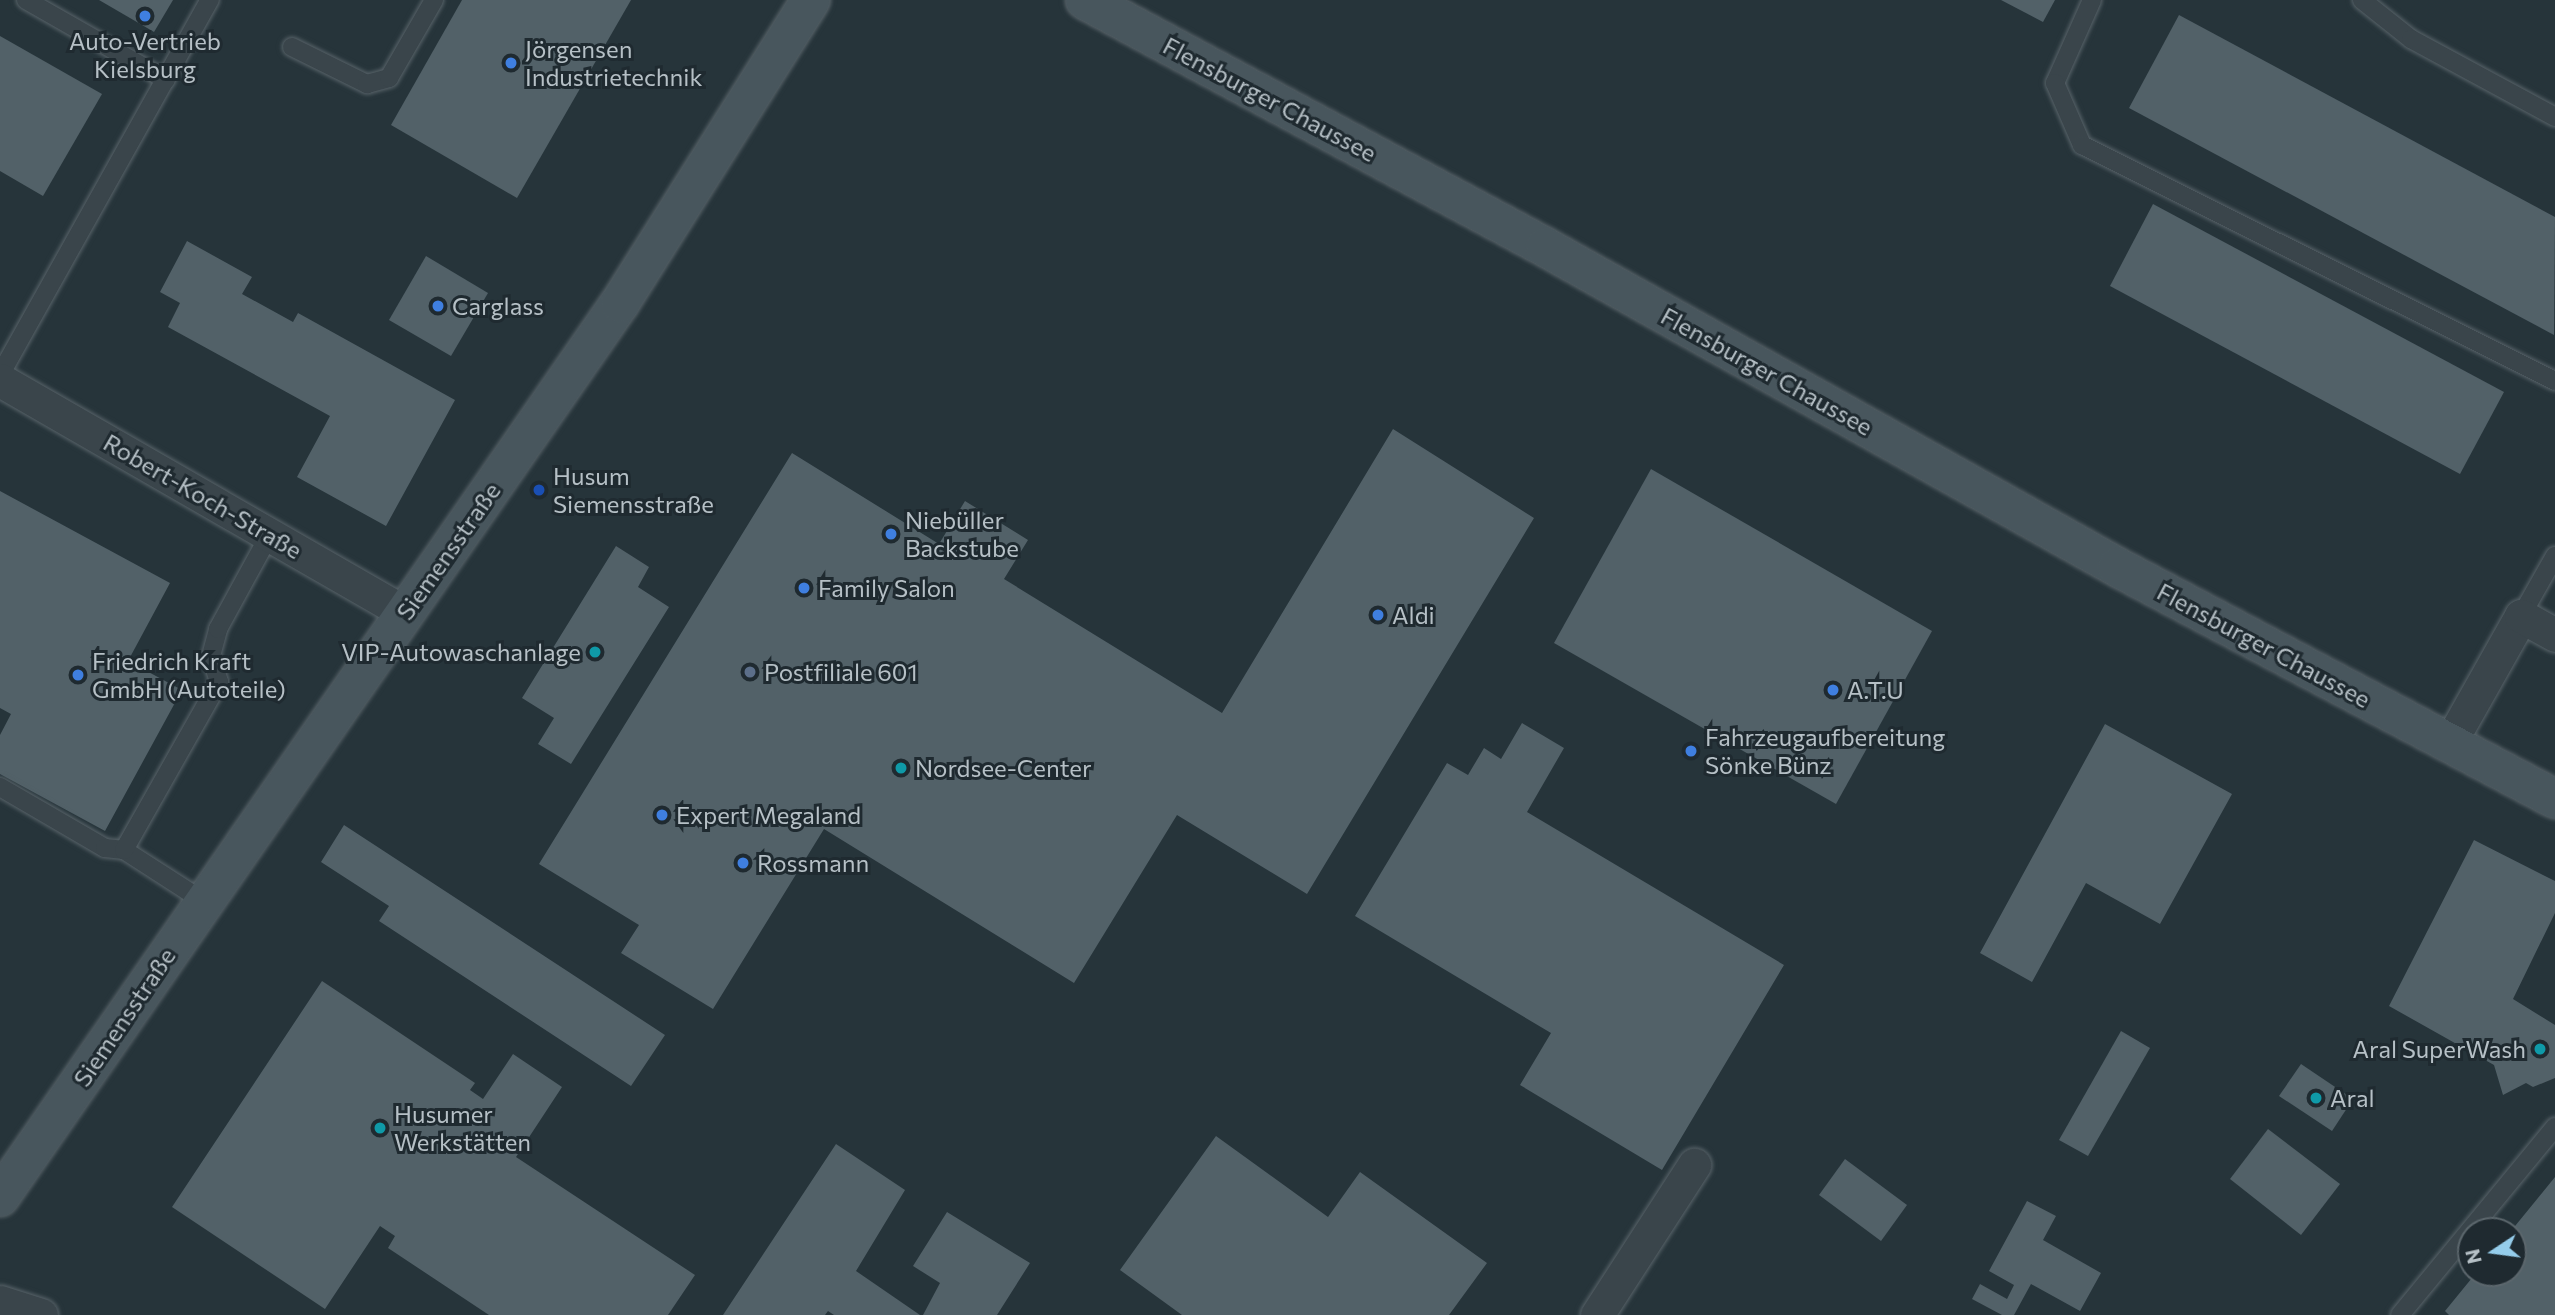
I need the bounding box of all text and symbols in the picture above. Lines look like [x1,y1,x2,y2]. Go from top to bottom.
marker: Auto-Vertrieb Kielsburg [137,8,153,24]
place label: Auto-Vertrieb Kielsburg [69,27,221,83]
street label: Flensburger Chaussee [1158,31,1382,167]
place label: Jörgensen Industrietechnik [525,35,703,91]
marker: Jörgensen Industrietechnik [503,55,519,71]
place label: Carglass [452,292,544,320]
marker: Carglass [430,298,446,314]
street label: Flensburger Chaussee [1656,301,1878,441]
street label: Robert-Koch-Straße [99,427,307,565]
place label: Husum Siemensstraße [553,462,714,518]
street label: Siemensstraße [390,477,506,625]
marker: Husum Siemensstraße [531,482,547,498]
place label: Niebüller Backstube [905,506,1019,562]
marker: Niebüller Backstube [883,526,899,542]
place label: Family Salon [818,574,955,602]
street label: Flensburger Chaussee [2152,577,2376,713]
marker: Family Salon [796,580,812,596]
place label: Aldi [1392,601,1435,629]
marker: Aldi [1370,607,1386,623]
place label: VIP-Autowaschanlage [341,638,581,666]
marker: VIP-Autowaschanlage [587,644,603,660]
place label: Friedrich Kraft GmbH (Autoteile) [92,647,286,703]
place label: Postfiliale 601 [764,658,918,686]
marker: Postfiliale 601 [742,664,758,680]
marker: Friedrich Kraft GmbH (Autoteile) [70,667,86,683]
place label: A.T.U [1847,676,1904,704]
marker: A.T.U [1825,682,1841,698]
place label: Fahrzeugaufbereitung Sönke Bünz [1705,723,1945,779]
marker: Fahrzeugaufbereitung Sönke Bünz [1683,743,1699,759]
place label: Nordsee-Center [915,754,1092,782]
marker: Nordsee-Center [893,760,909,776]
place label: Expert Megaland [676,801,861,829]
marker: Expert Megaland [654,807,670,823]
place label: Rossmann [757,849,869,877]
marker: Rossmann [735,855,751,871]
street label: Siemensstraße [67,942,181,1092]
place label: Aral SuperWash [2352,1035,2526,1063]
marker: Aral SuperWash [2532,1041,2548,1057]
place label: Aral [2330,1084,2375,1112]
marker: Aral [2308,1090,2324,1106]
place label: Husumer Werkstätten [394,1100,531,1156]
marker: Husumer Werkstätten [372,1120,388,1136]
north arrow [2457,1217,2527,1287]
text: N [2460,1247,2486,1266]

